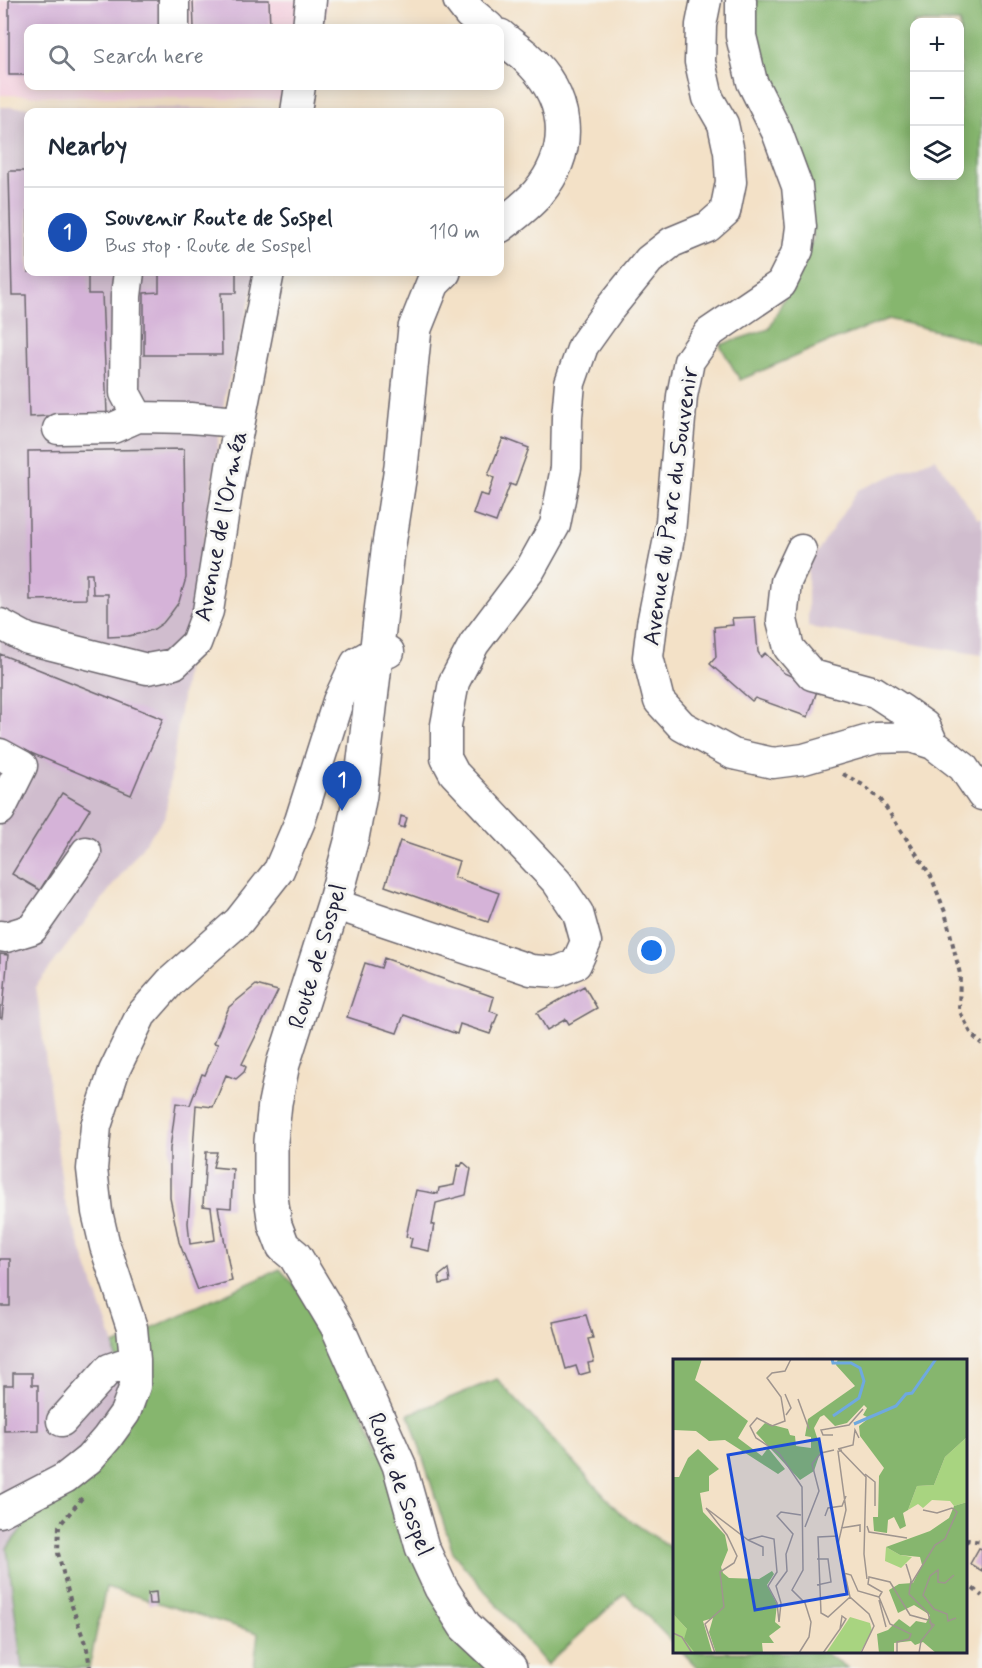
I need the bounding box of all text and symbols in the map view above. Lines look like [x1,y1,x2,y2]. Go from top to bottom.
map controls [910,18,964,180]
button: + [910,18,964,72]
search box [24,24,504,90]
icon: search [45,41,78,74]
text: Search here [93,43,204,71]
button: − [910,72,964,126]
button: layers [910,126,964,180]
text: Nearby [48,130,127,164]
text: Souvenir Route de Sospel [105,205,333,233]
text: 1 [63,219,72,246]
text: 110 m [429,219,480,246]
text: Bus stop · Route de Sospel [105,233,312,260]
street label: Avenue du Parc du Souvenir [637,364,707,648]
street label: Avenue de l'Orméa [188,428,255,624]
pin: 1 [322,762,362,811]
street label: Route de Sospel [282,880,355,1033]
your location [637,936,666,965]
inset map [673,1359,967,1653]
street label: Route de Sospel [359,1409,440,1560]

